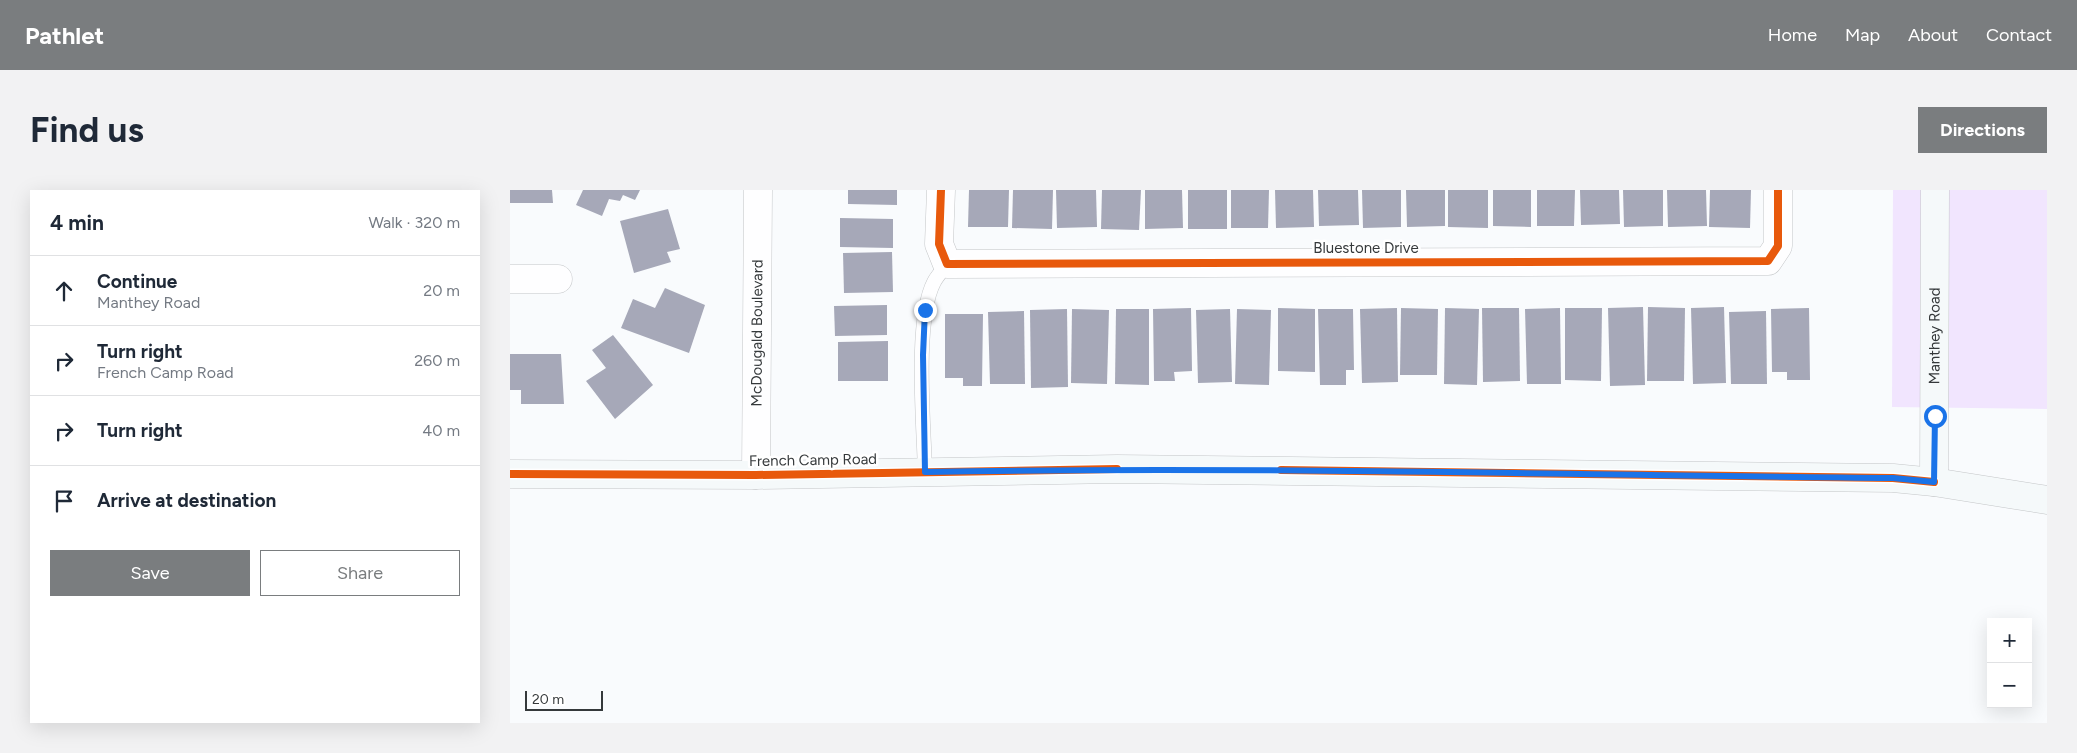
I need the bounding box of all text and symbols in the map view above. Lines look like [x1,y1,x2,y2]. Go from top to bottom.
text: Pathlet [25,21,104,50]
text: Home [1768,24,1817,46]
text: Map [1845,24,1880,46]
text: About [1908,24,1958,46]
text: Contact [1986,24,2052,46]
button: Directions [1918,107,2047,153]
text: Find us [30,109,144,151]
text: 4 min [50,210,104,235]
text: Walk · 320 m [368,213,460,232]
street label: Bluestone Drive [1313,239,1419,257]
street label: McDougald Boulevard [747,259,767,407]
text: Continue [97,270,177,293]
icon: ahead [50,277,78,305]
text: 20 m [423,281,460,300]
street label: Manthey Road [1925,288,1944,385]
text: Manthey Road [97,293,200,312]
route end [914,299,937,322]
text: Turn right [97,340,183,363]
icon: right [50,347,78,375]
text: 260 m [414,351,460,370]
text: French Camp Road [97,363,234,382]
route start [1924,405,1947,428]
icon: right [50,417,78,445]
text: Turn right [97,419,183,442]
text: 40 m [422,421,460,440]
street label: French Camp Road [749,450,877,470]
icon: arrive [50,487,78,515]
text: Arrive at destination [97,489,276,512]
button: Save [50,550,250,596]
button: Share [260,550,460,596]
map controls [1987,618,2032,708]
button: + [1987,618,2032,663]
button: − [1987,663,2032,708]
scale bar [525,688,602,711]
text: 20 m [532,691,564,708]

